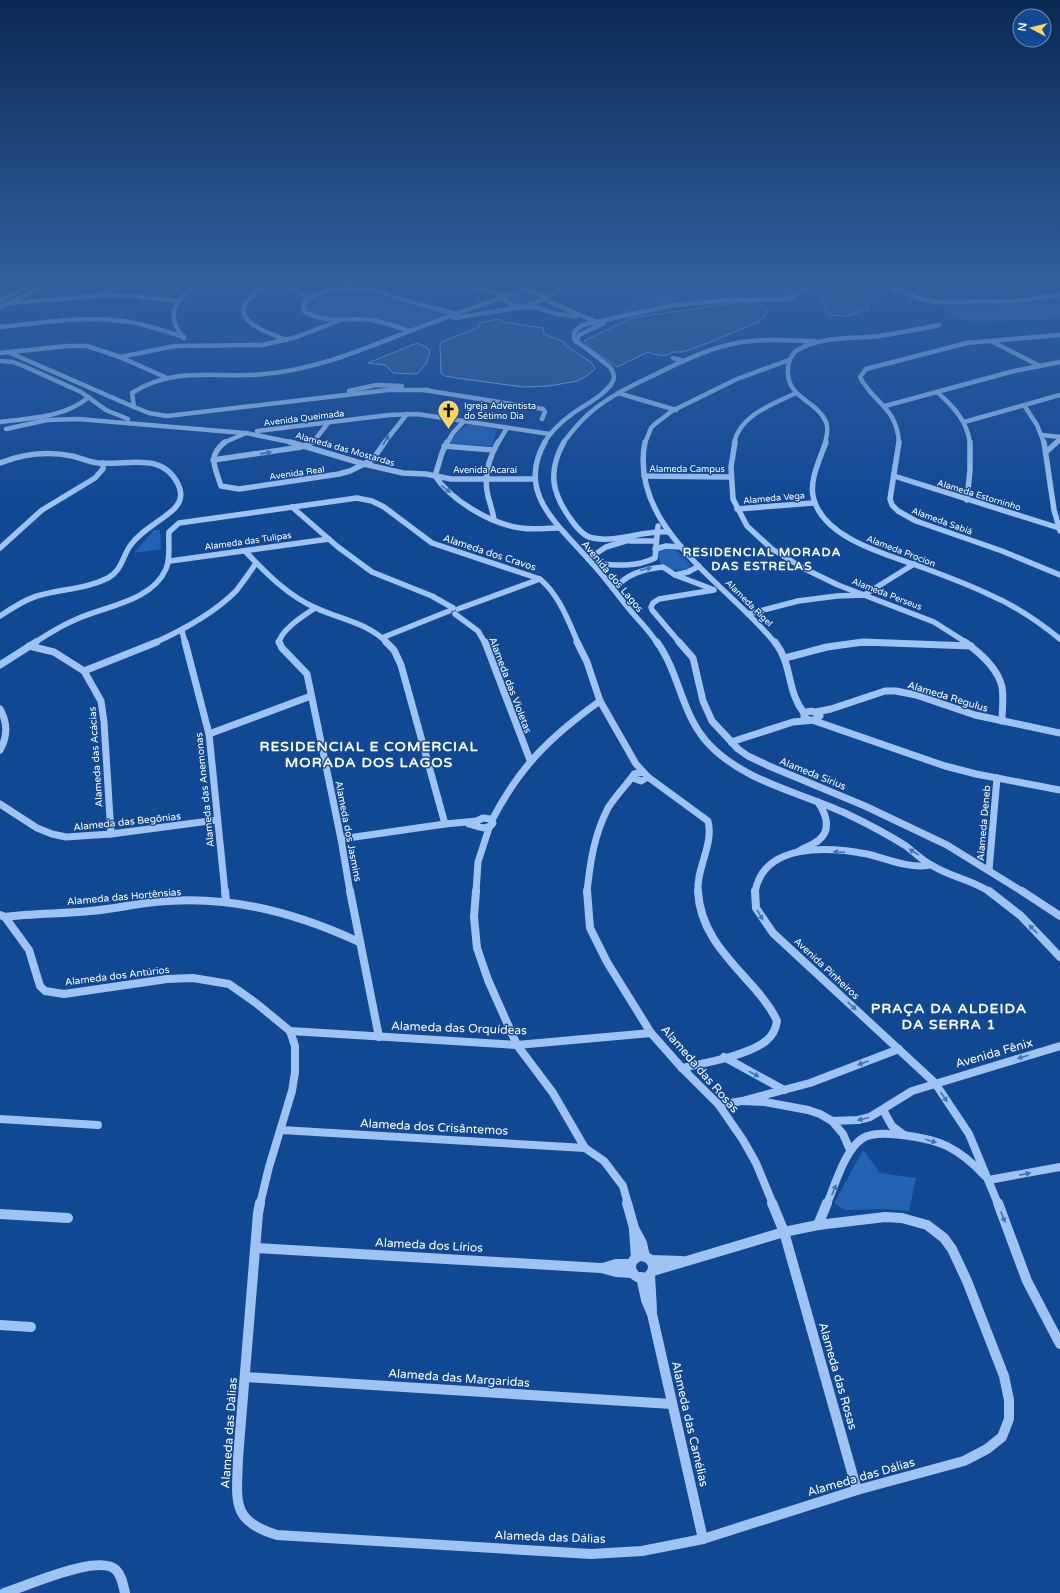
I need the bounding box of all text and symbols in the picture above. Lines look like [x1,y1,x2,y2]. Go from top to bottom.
north arrow [1012,8,1052,48]
text: N [1016,22,1030,32]
church icon: Igreja Adventista do Sétimo Dia [435,398,461,431]
place label: Igreja Adventista do Sétimo Dia [464,401,536,422]
street label: Avenida Queimada [263,408,345,429]
street label: Alameda das Mostardas [294,430,396,469]
one-way arrow [383,434,390,446]
one-way arrow [260,450,272,456]
street label: Avenida Real [269,464,325,483]
street label: Alameda Campus [649,464,725,475]
street label: Avenida Acaraí [453,465,518,476]
street label: Alameda Estorninho [936,478,1022,514]
one-way arrow [440,485,451,494]
street label: Alameda Vega [743,490,805,507]
street label: Alameda Sabiá [910,505,974,538]
street label: Alameda das Tulipas [204,530,292,553]
street label: Alameda dos Cravos [442,532,538,574]
street label: Alameda Procion [865,533,937,570]
street label: Avenida dos Lagos [579,539,646,615]
district label: RESIDENCIAL MORADA DAS ESTRELAS [683,545,841,573]
one-way arrow [640,566,652,572]
street label: Alameda Perseus [850,576,923,613]
street label: Alameda Rigel [723,578,774,629]
street label: Alameda das Violetas [486,636,534,735]
street label: Alameda Regulus [906,679,990,715]
street label: Alameda das Acácias [86,706,105,808]
street label: Alameda das Anemonas [193,732,217,848]
district label: RESIDENCIAL E COMERCIAL MORADA DOS LAGOS [259,738,479,771]
street label: Alameda Sirius [778,755,848,793]
street label: Alameda dos Jasmins [332,780,364,883]
street label: Alameda Deneb [975,785,993,861]
street label: Alameda das Begônias [73,810,182,834]
one-way arrow [833,848,845,855]
one-way arrow [908,848,919,856]
street label: Alameda das Hortênsias [66,886,182,908]
one-way arrow [756,909,763,921]
one-way arrow [1028,924,1038,934]
street label: Avenida Pinheiros [791,935,862,1002]
street label: Alameda dos Antúrios [64,964,170,988]
district label: PRAÇA DA ALDEIDA DA SERRA 1 [871,1000,1027,1033]
one-way arrow [847,1001,857,1010]
street label: Alameda das Orquídeas [391,1019,527,1037]
street label: Alameda das Rosas [658,1022,742,1116]
street label: Avenida Fênix [954,1035,1034,1071]
one-way arrow [1016,1054,1028,1060]
one-way arrow [856,1061,868,1067]
one-way arrow [748,1070,760,1077]
one-way arrow [941,1091,948,1102]
street label: Alameda dos Crisântemos [359,1116,509,1138]
one-way arrow [857,1116,870,1122]
one-way arrow [925,1138,937,1144]
one-way arrow [1019,1171,1031,1177]
one-way arrow [831,1183,837,1195]
one-way arrow [1001,1211,1007,1223]
street label: Alameda dos Lírios [375,1235,484,1255]
street label: Alameda das Rosas [816,1321,860,1432]
street label: Alameda das Camélias [669,1360,711,1488]
street label: Alameda das Margaridas [388,1366,530,1390]
street label: Alameda das Dálias [218,1377,240,1489]
street label: Alameda das Dálias [806,1455,917,1499]
street label: Alameda das Dálias [494,1528,606,1546]

